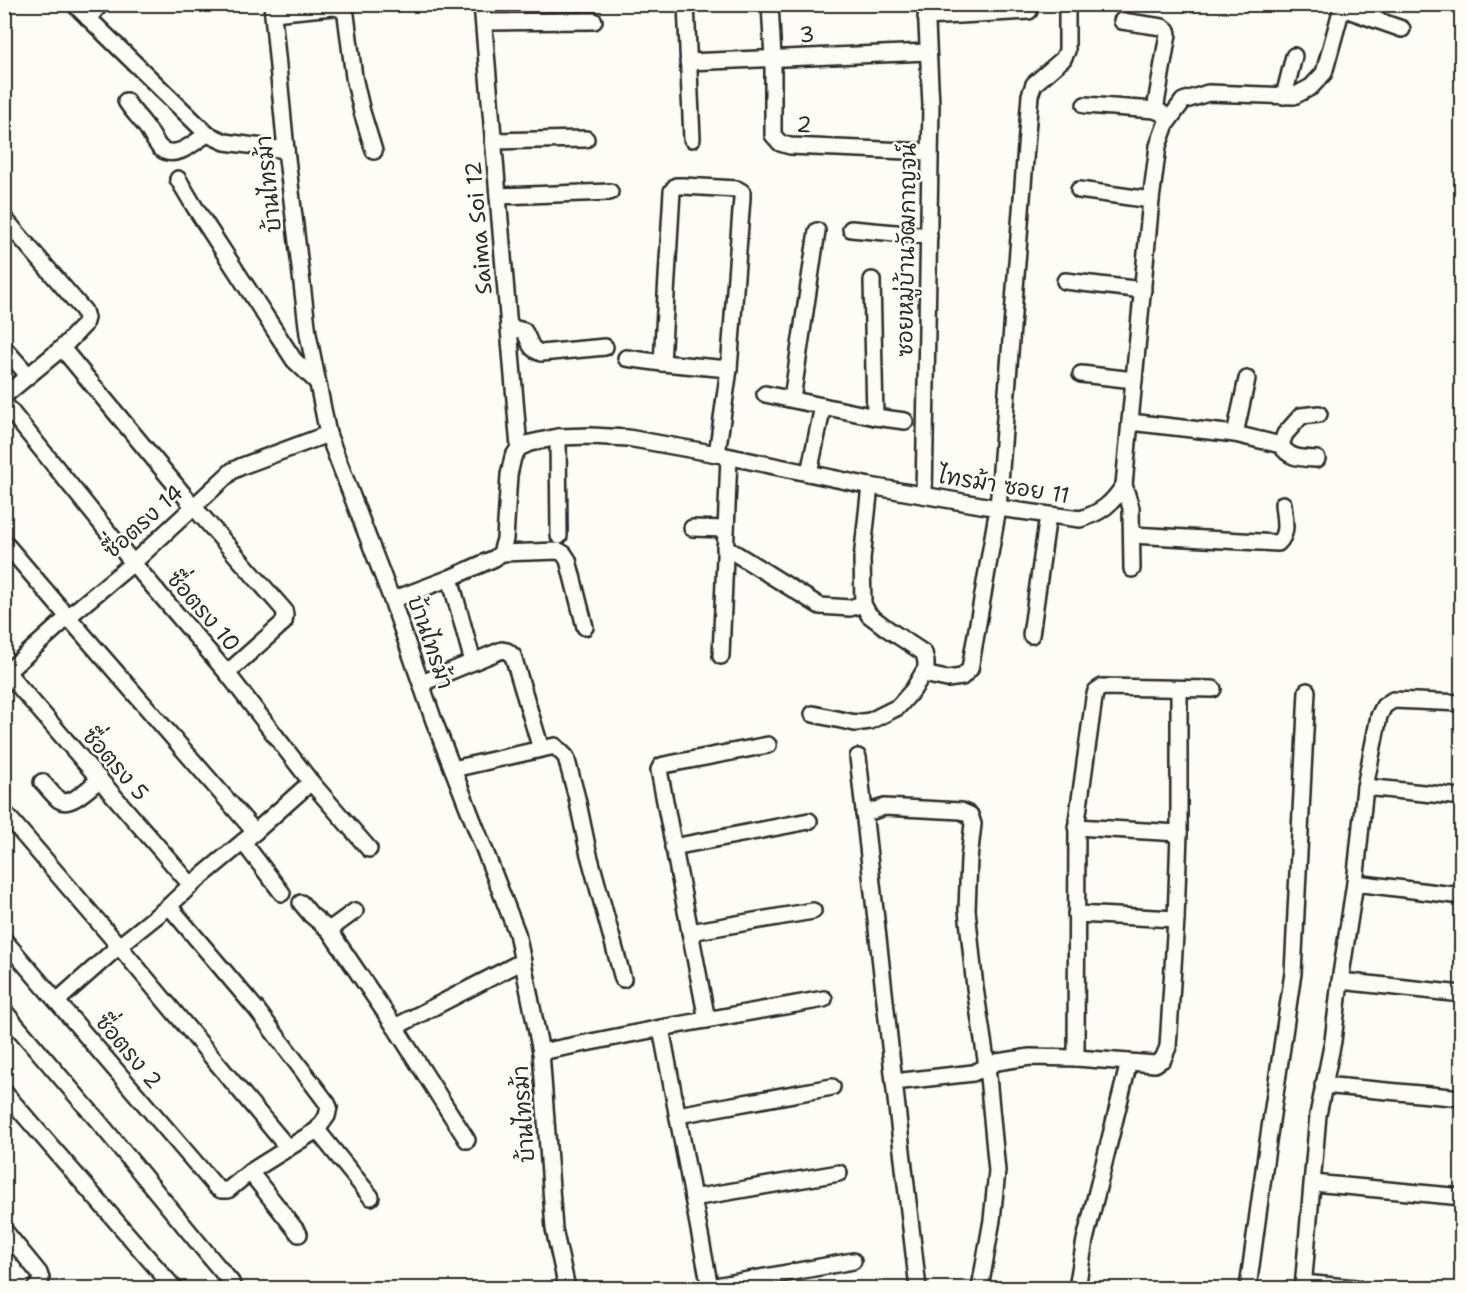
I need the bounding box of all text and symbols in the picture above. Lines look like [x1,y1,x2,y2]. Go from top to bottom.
street label: 3 [799,20,815,49]
street label: 2 [795,109,813,140]
street label: บ้านไทรม้า [249,134,288,234]
street label: ซอยหมู่บ้านวัฒกาญจน์ [890,142,925,357]
street label: Saima Soi 12 [458,160,499,296]
street label: ไทรม้า ซอย 11 [935,461,1072,510]
street label: ซื่อตรง 14 [93,474,189,565]
street label: ซื่อตรง 10 [161,561,251,658]
street label: บ้านไทรม้า [401,591,460,693]
street label: ซื่อตรง 5 [76,718,160,807]
street label: ซื่อตรง 2 [89,1004,173,1095]
street label: บ้านไทรม้า [506,1064,541,1163]

